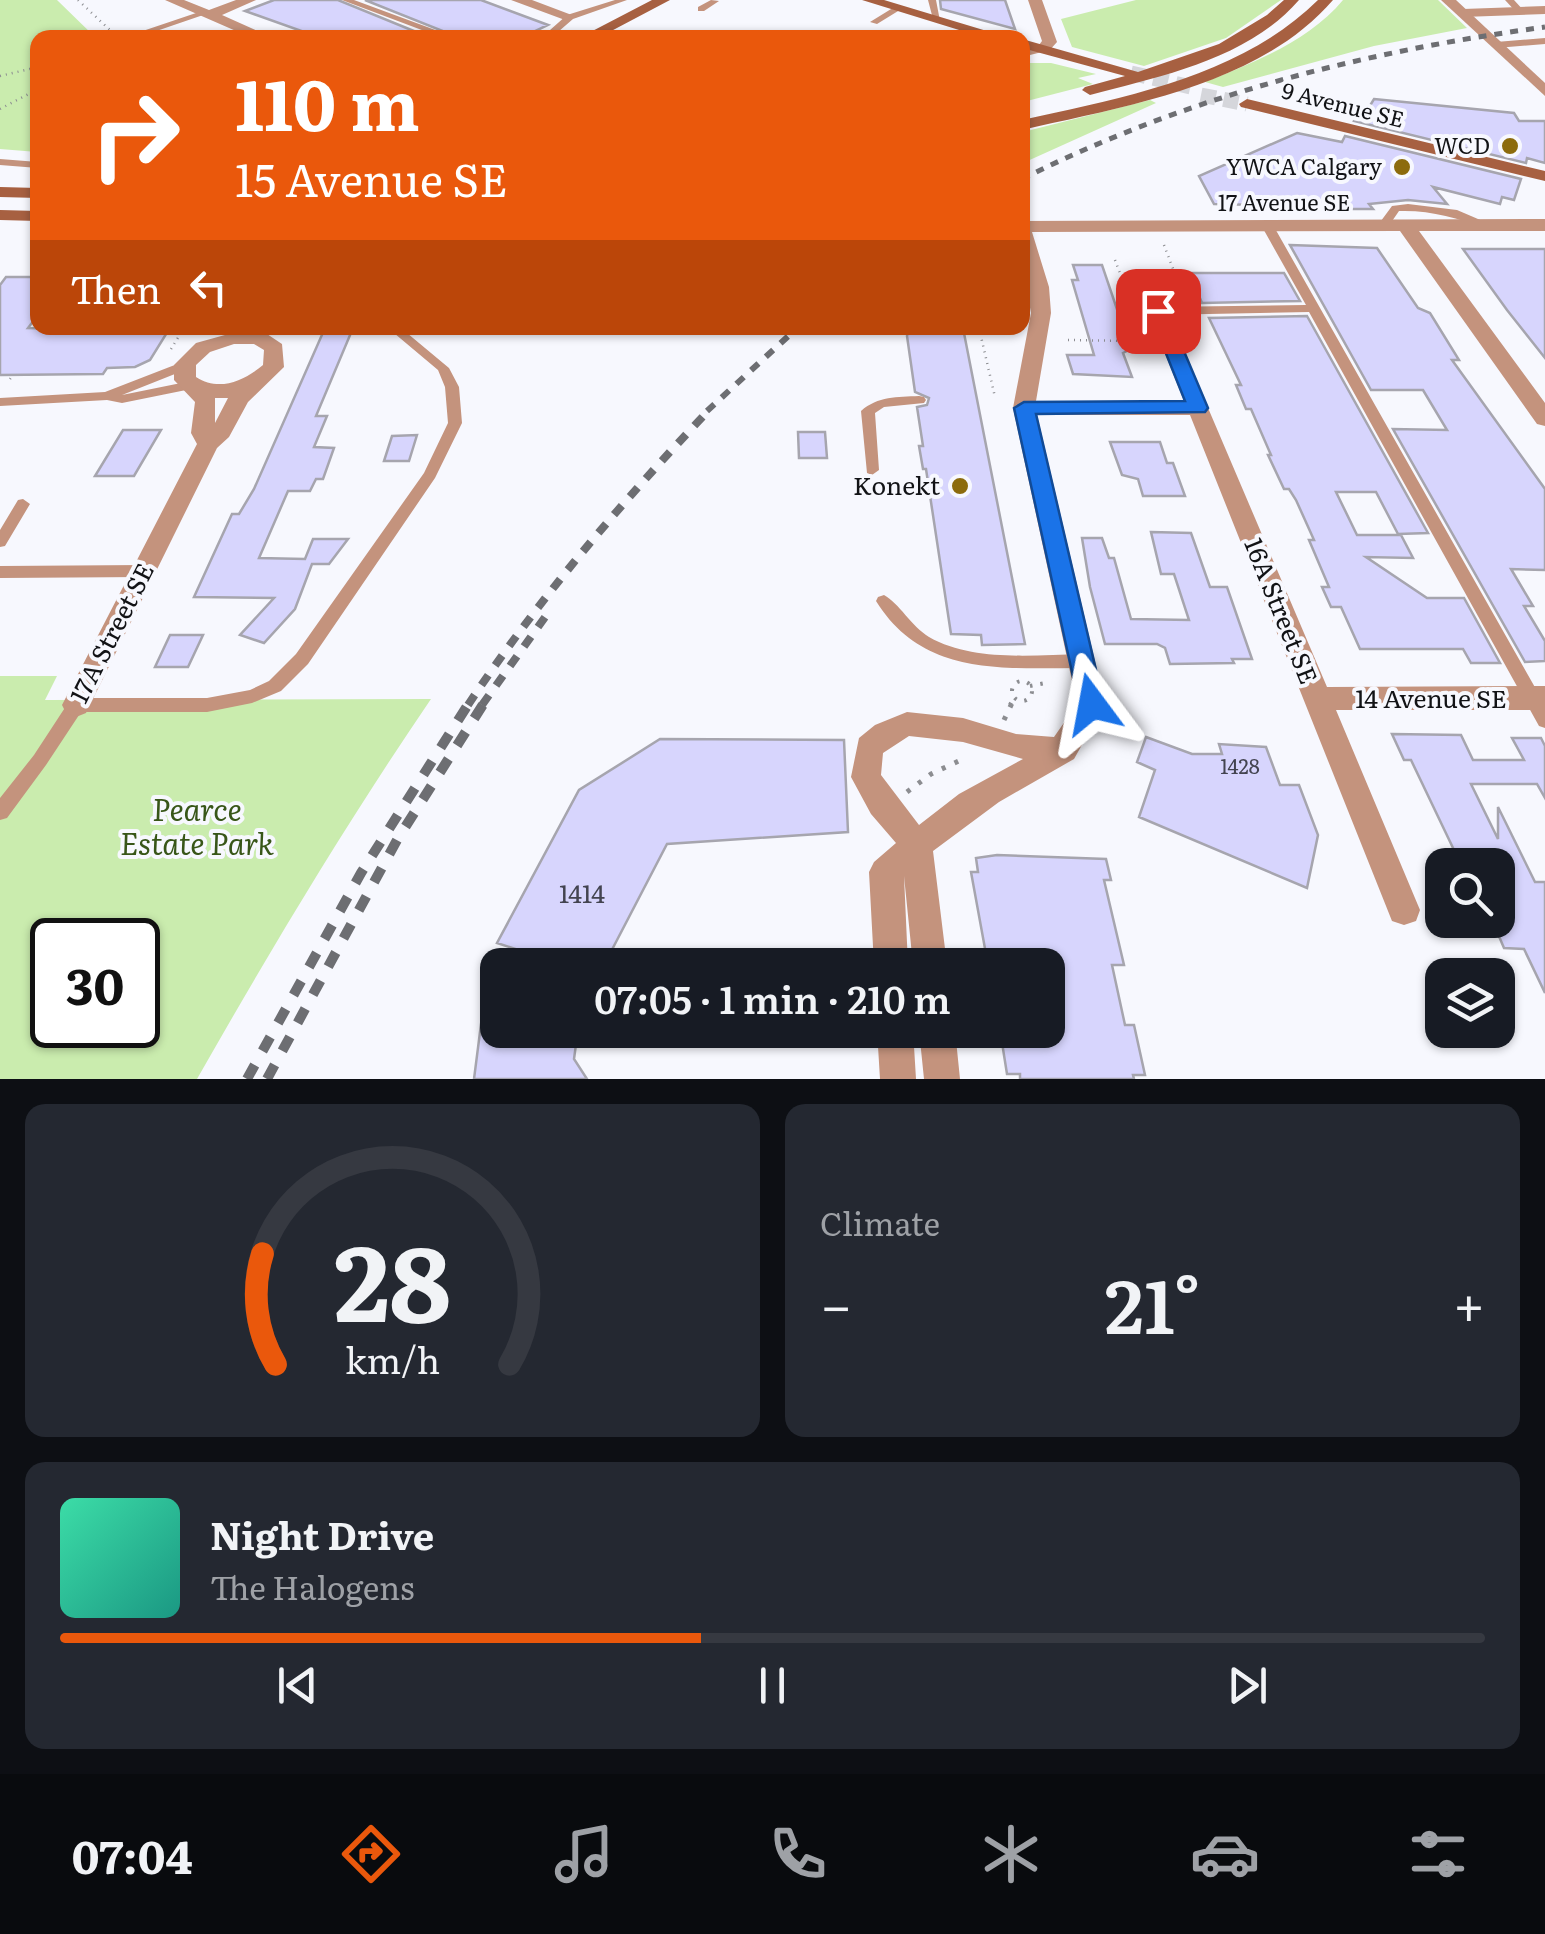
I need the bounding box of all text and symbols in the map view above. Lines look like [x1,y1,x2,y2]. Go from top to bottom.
text: 110 m [235,49,420,153]
icon: right [70,70,200,200]
street label: 9 Avenue SE [1279,72,1408,135]
place label: WCD [1434,128,1490,161]
marker: WCD [1499,135,1521,157]
text: 15 Avenue SE [235,144,508,211]
place label: YWCA Calgary [1226,149,1382,182]
marker: YWCA Calgary [1391,156,1413,178]
street label: 17 Avenue SE [1218,185,1350,218]
text: Then [70,259,161,316]
icon: left [181,260,236,315]
pin [1116,269,1201,354]
icon: arrive [1131,284,1186,339]
place label: Konekt [853,466,940,503]
marker: Konekt [949,475,971,497]
street label: 16A Street SE [1236,532,1328,689]
street label: 17A Street SE [59,556,162,709]
position arrow [1040,652,1144,756]
street label: 14 Avenue SE [1355,679,1507,716]
house number: 1428 [1220,750,1260,780]
park label: Pearce Estate Park [120,786,275,864]
map controls [1425,848,1515,1048]
button: search [1425,848,1515,938]
house number: 1414 [559,874,605,911]
speed limit sign: 30 [30,918,160,1048]
button: layers [1425,958,1515,1048]
text: 07:05 · 1 min · 210 m [594,969,951,1026]
text: Climate [820,1198,940,1246]
text: 28 [334,1200,451,1354]
text: 21° [1105,1246,1200,1357]
text: − [820,1261,852,1343]
text: + [1453,1261,1485,1343]
text: km/h [345,1332,440,1385]
text: Night Drive [210,1505,434,1562]
text: The Halogens [210,1562,414,1610]
icon: previous [270,1658,325,1713]
icon: pause [745,1658,800,1713]
icon: next [1220,1658,1275,1713]
icon: directions [336,1819,406,1889]
icon: music [549,1819,619,1889]
icon: phone [763,1819,833,1889]
icon: climate [976,1819,1046,1889]
icon: car [1190,1819,1260,1889]
icon: filters [1403,1819,1473,1889]
text: 07:04 [72,1821,193,1888]

